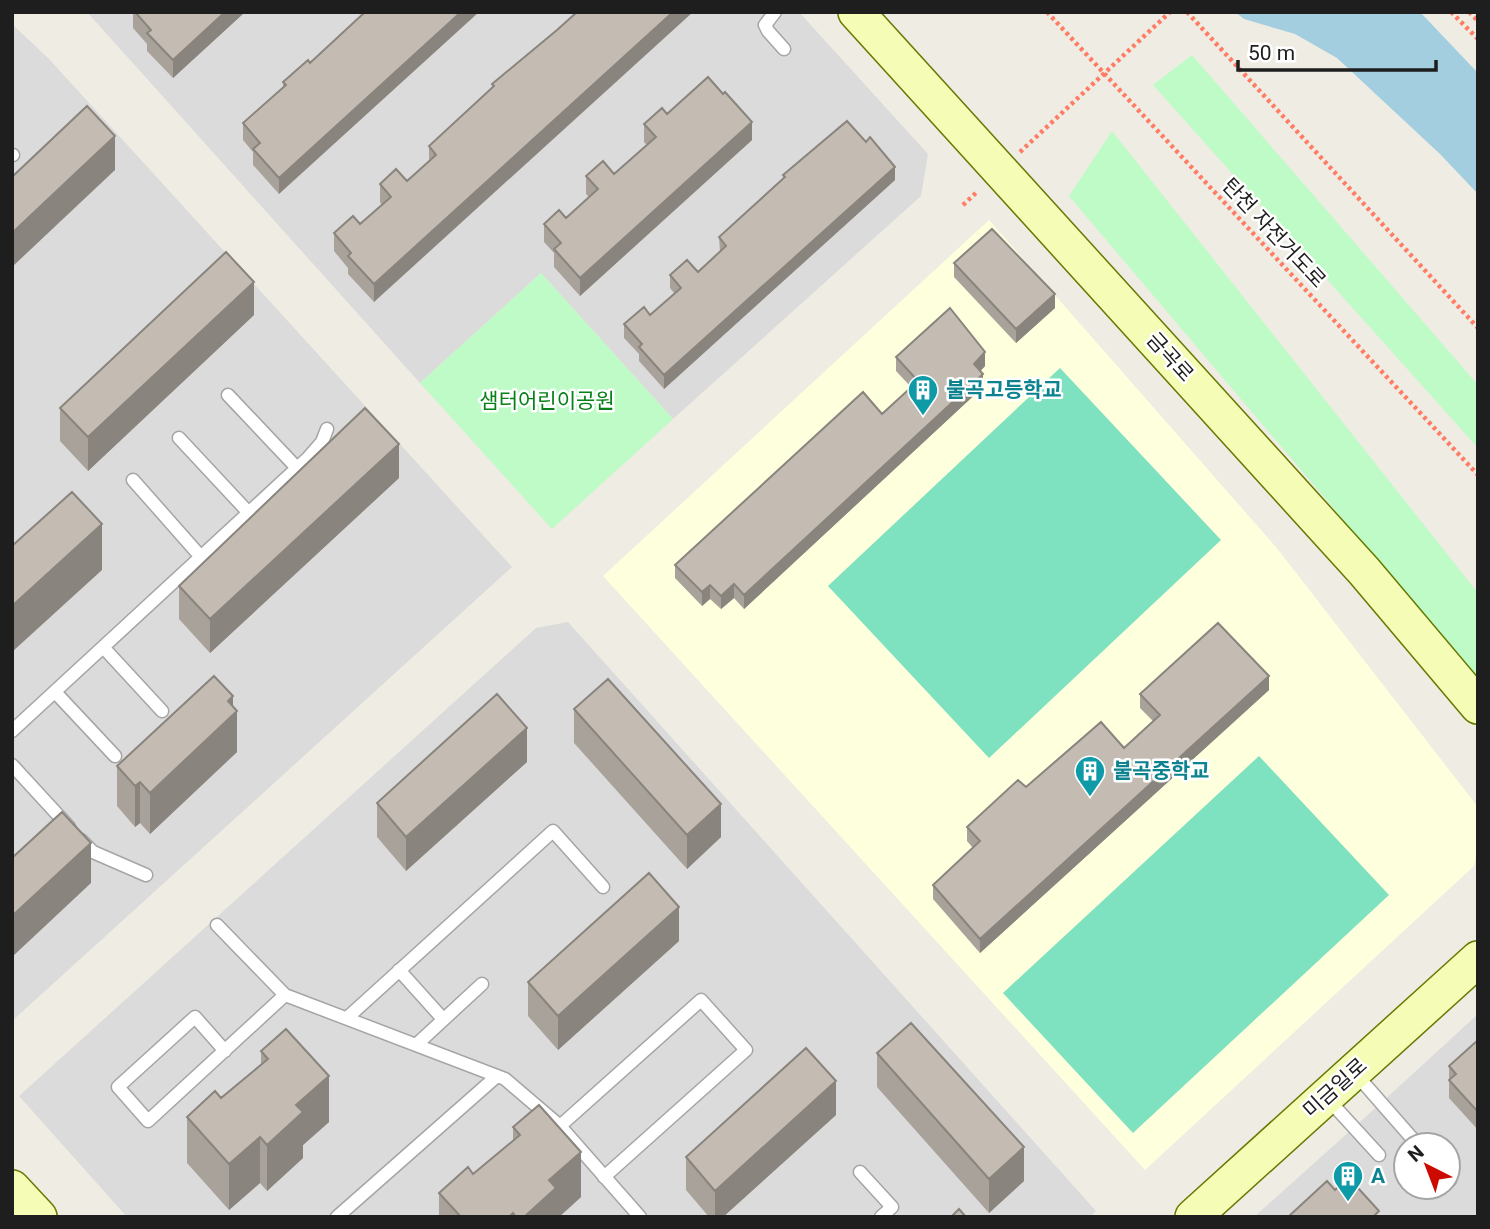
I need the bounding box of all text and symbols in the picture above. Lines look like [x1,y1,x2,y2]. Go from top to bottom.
scale bar [1238,28,1436,72]
text: 50 m [1248,41,1295,65]
street label: 탄천 자전거도로 [1217,173,1331,293]
street label: 금곡로 [1142,327,1198,387]
building icon: 불곡고등학교 [906,373,940,417]
place label: 불곡고등학교 [946,378,1062,402]
park label: 샘터어린이공원 [479,389,615,413]
building icon: 불곡중학교 [1073,754,1107,798]
place label: 불곡중학교 [1113,759,1210,783]
street label: 미금일로 [1298,1053,1372,1123]
north arrow [1392,1131,1462,1201]
text: N [1403,1141,1429,1167]
building icon: A [1331,1159,1365,1203]
place label: A [1371,1164,1386,1188]

